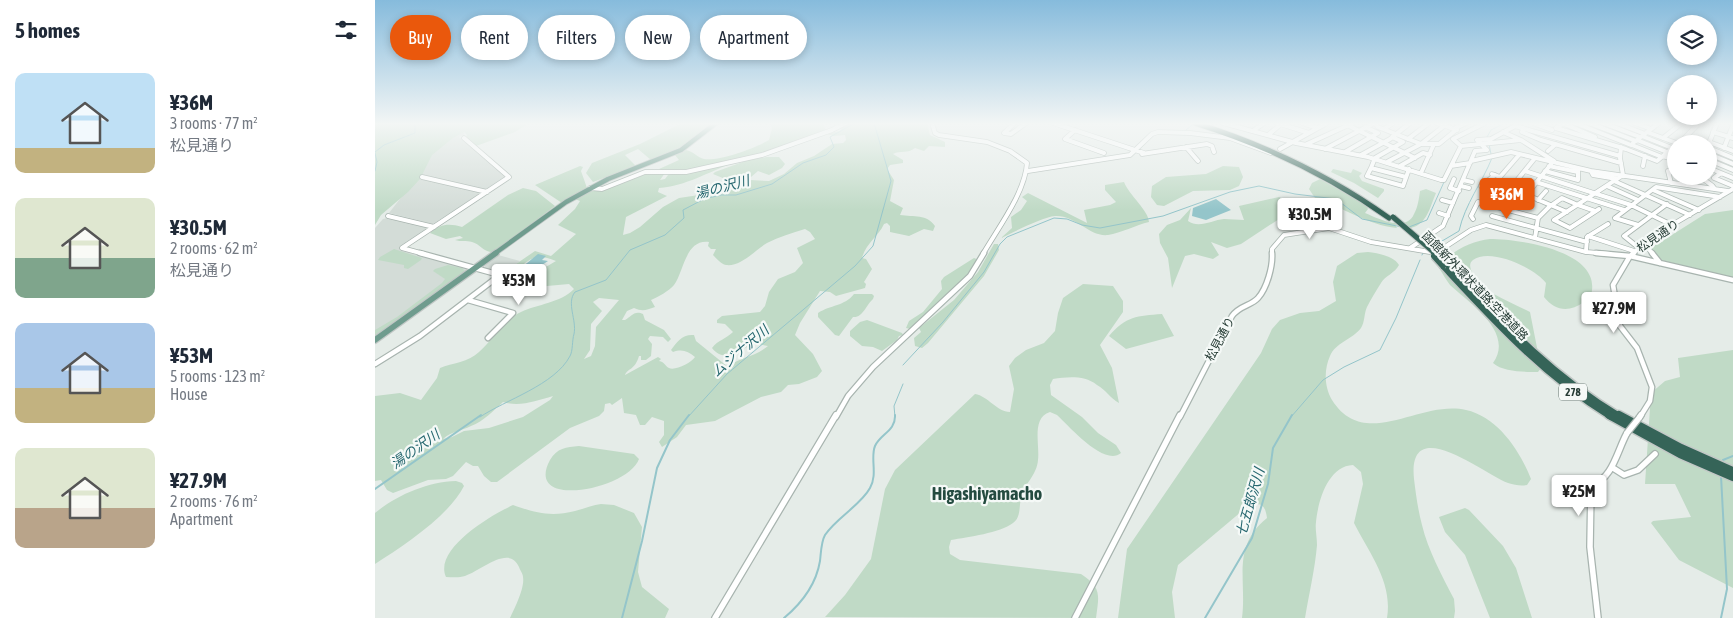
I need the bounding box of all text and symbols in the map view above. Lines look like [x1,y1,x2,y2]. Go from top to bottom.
chip: Buy [390,15,451,60]
chip: Rent [461,15,528,60]
chip: Filters [538,15,615,60]
chip: New [625,15,690,60]
chip: Apartment [700,15,807,60]
map controls [1667,15,1717,185]
button: layers [1667,15,1717,65]
icon: filters [332,16,360,44]
text: 5 homes [15,18,80,42]
button: + [1667,75,1717,125]
text: ¥36M [170,90,213,114]
icon: home [55,93,115,153]
text: 3 rooms · 77 m² [170,114,258,132]
button: − [1667,135,1717,185]
text: 松見通り [170,136,234,154]
water label: 湯の沢川 [693,172,753,202]
pin: ¥36M [1477,178,1537,220]
text: ¥36M [1491,185,1523,203]
pin: ¥30.5M [1269,198,1351,240]
text: ¥30.5M [1288,205,1332,223]
text: ¥30.5M [170,215,227,239]
street label: 松見通り [1634,217,1682,255]
icon: home [55,218,115,278]
street label: 函館新外環状道路;空港道路 [1419,229,1531,343]
text: 2 rooms · 62 m² [170,239,258,257]
text: 松見通り [170,261,234,279]
pin: ¥53M [489,264,549,306]
text: ¥53M [503,271,535,289]
pin: ¥27.9M [1573,292,1655,334]
text: ¥27.9M [1592,299,1636,317]
street label: 松見通り [1203,315,1237,363]
water label: ムジナ沢川 [708,321,773,380]
icon: home [55,343,115,403]
text: ¥53M [170,343,213,367]
text: 5 rooms · 123 m² [170,367,265,385]
road number: 278 [1559,384,1587,401]
text: House [170,385,207,403]
water label: 湯の沢川 [387,425,444,472]
water label: 七五郎沢川 [1233,464,1268,538]
icon: home [55,468,115,528]
text: ¥27.9M [170,468,227,492]
pin: ¥25M [1549,474,1609,517]
text: ¥25M [1563,482,1595,500]
district label: Higashiyamacho [932,483,1042,504]
text: 2 rooms · 76 m² [170,492,258,510]
text: Apartment [170,510,233,528]

